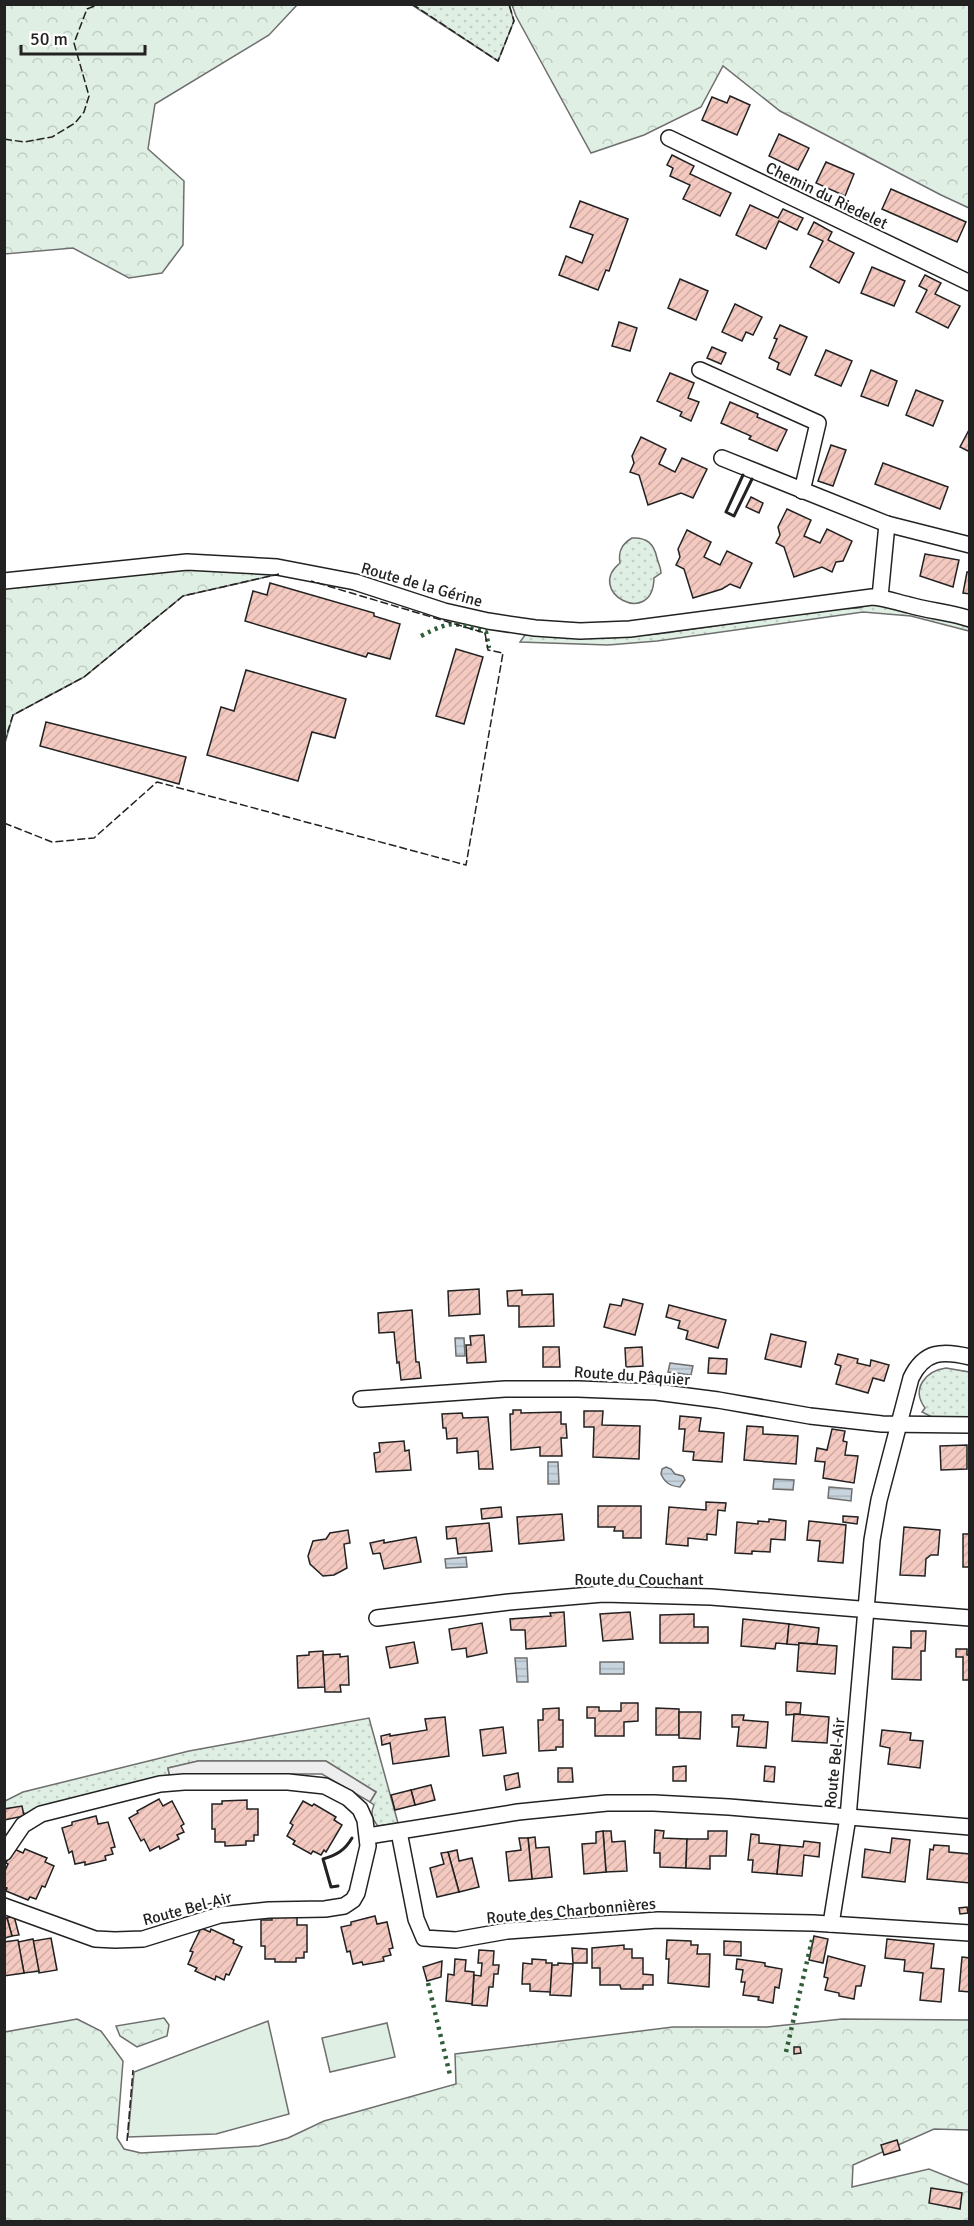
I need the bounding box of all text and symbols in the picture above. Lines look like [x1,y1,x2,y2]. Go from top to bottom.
scale bar [21,18,146,56]
text: 50 m [30,28,68,50]
street label: Chemin du Riedelet [762,158,891,234]
street label: Route de la Gérine [359,558,485,612]
street label: Route du Pâquier [573,1362,691,1390]
street label: Route du Couchant [574,1570,704,1590]
street label: Route Bel-Air [820,1717,850,1810]
street label: Route Bel-Air [141,1887,234,1930]
street label: Route des Charbonnières [486,1894,657,1928]

